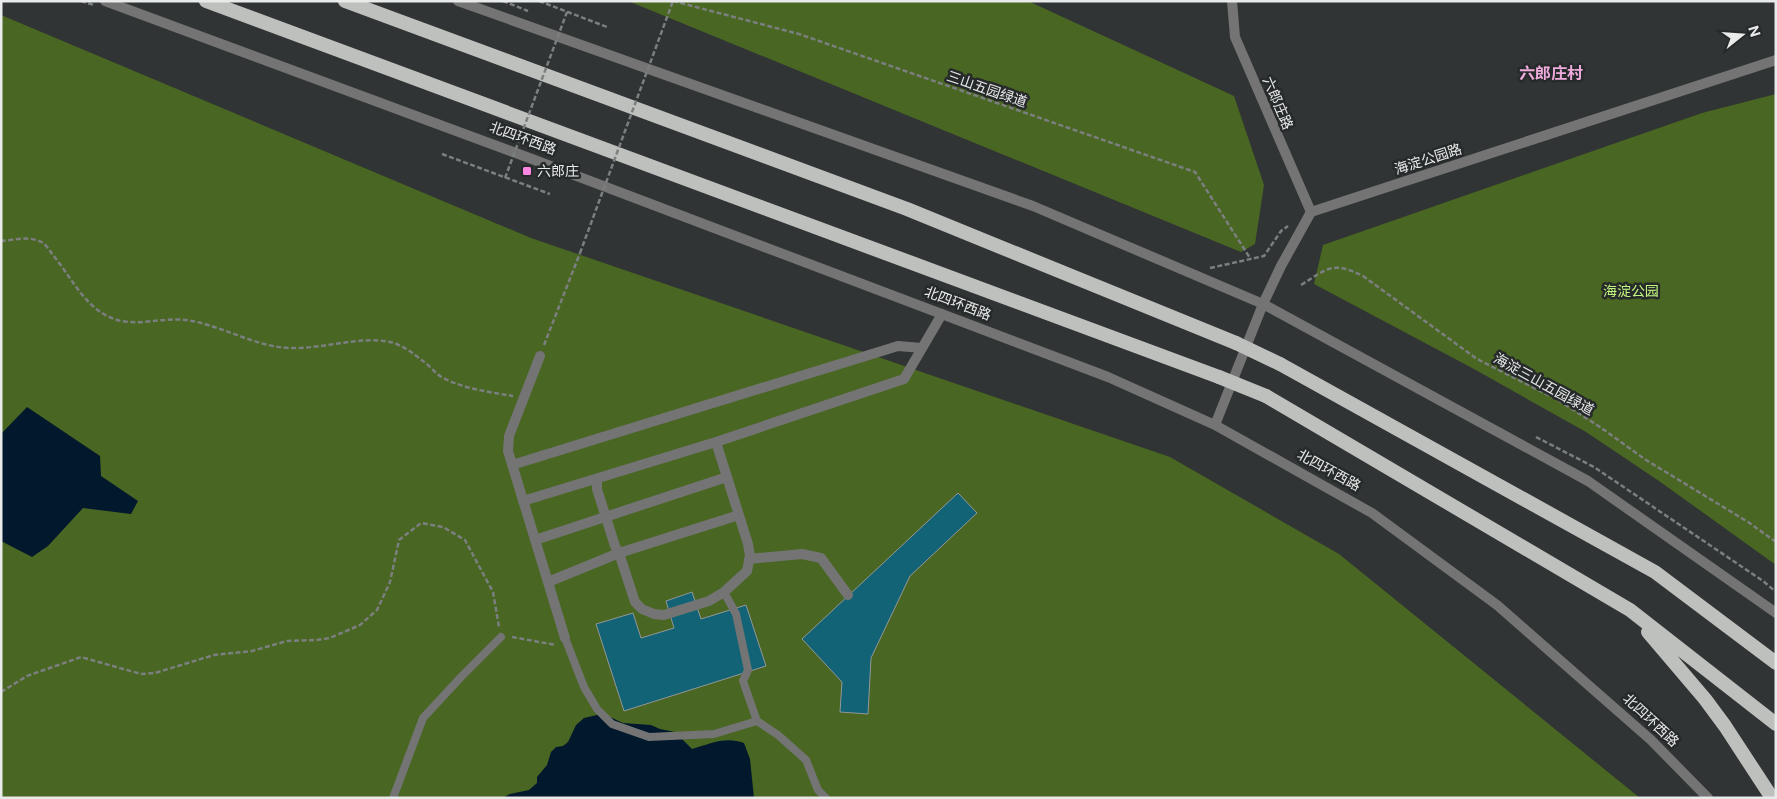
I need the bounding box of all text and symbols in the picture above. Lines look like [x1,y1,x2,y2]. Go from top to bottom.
north arrow [1717,10,1767,60]
text: N [1745,24,1764,39]
district label: 六郎庄村 [1519,64,1583,83]
street label: 三山五园绿道 [945,68,1029,110]
street label: 六郎庄路 [1260,74,1296,132]
street label: 北四环西路 [487,119,559,157]
street label: 海淀公园路 [1392,141,1464,177]
place label: 六郎庄 [537,163,579,179]
marker: 六郎庄 [521,165,533,177]
street label: 北四环西路 [922,283,994,323]
park label: 海淀公园 [1603,283,1659,299]
street label: 海淀三山五园绿道 [1491,350,1597,418]
street label: 北四环西路 [1295,446,1363,494]
street label: 北四环西路 [1620,690,1682,750]

